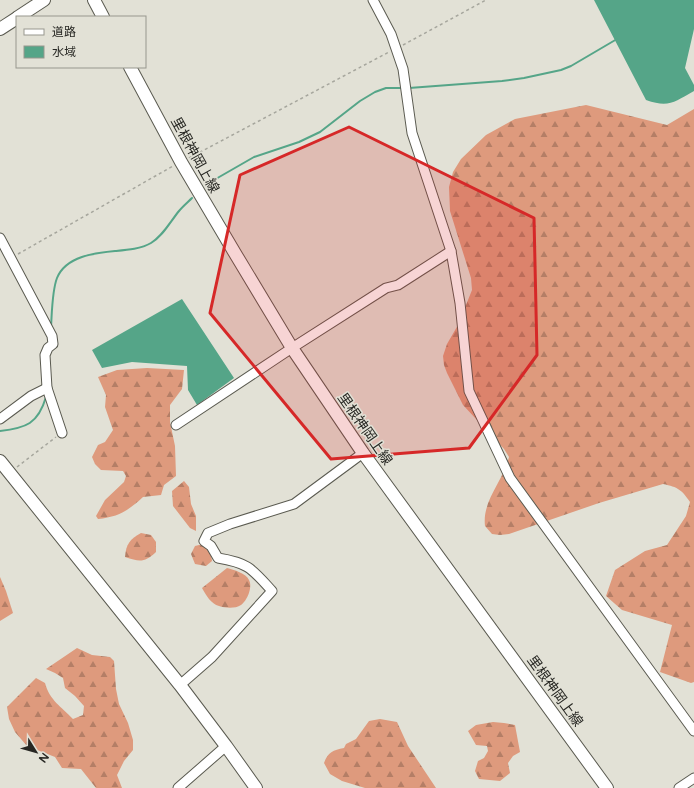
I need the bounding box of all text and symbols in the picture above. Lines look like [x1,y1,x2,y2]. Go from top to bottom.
legend [16,16,146,68]
text: 道路 [52,25,76,39]
text: 水域 [52,45,76,59]
street label: 里根神岡上線 [167,114,223,196]
street label: 里根神岡上線 [334,390,396,468]
street label: 里根神岡上線 [523,652,587,730]
north arrow [16,732,56,772]
text: N [36,750,51,765]

